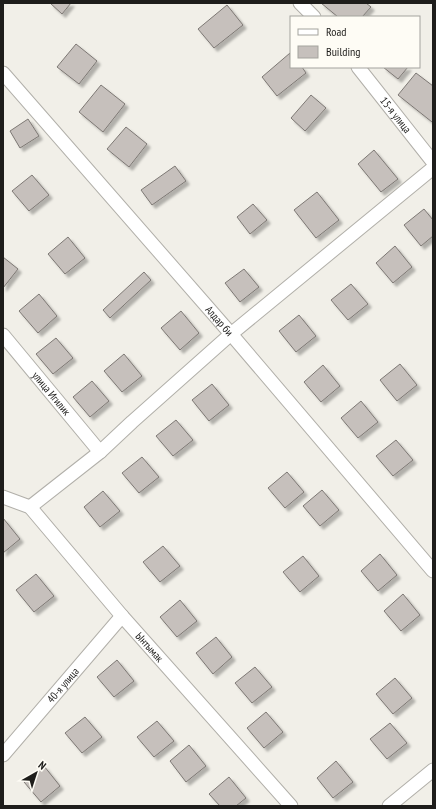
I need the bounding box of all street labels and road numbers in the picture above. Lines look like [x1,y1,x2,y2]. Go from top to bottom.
street label: 15-я улица [377,94,414,136]
street label: Алдар би [202,303,237,339]
street label: улица Игилик [29,369,74,419]
street label: Ынтымак [133,629,167,666]
street label: 40-я улица [44,665,82,706]

